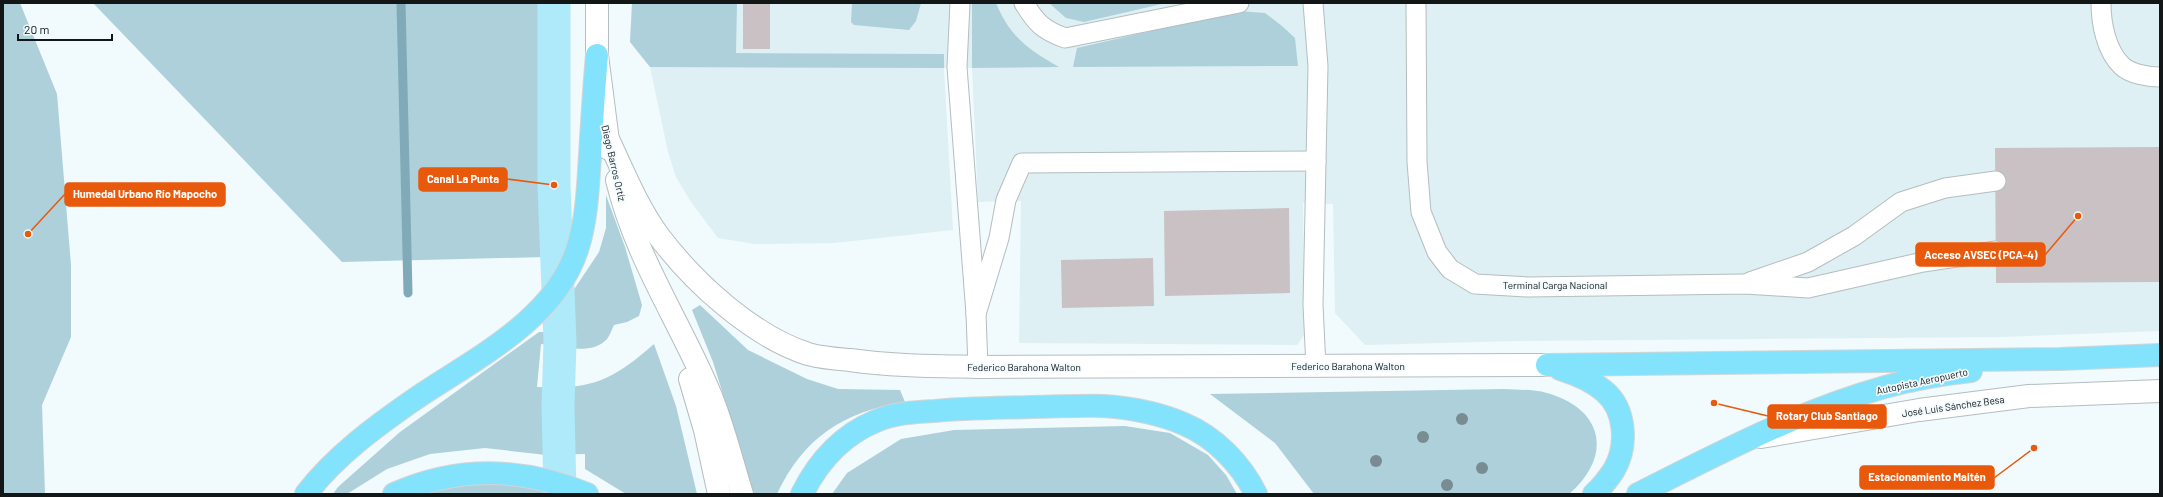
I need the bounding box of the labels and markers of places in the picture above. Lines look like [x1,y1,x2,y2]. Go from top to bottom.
callout: Canal La Punta [419,168,507,191]
callout: Humedal Urbano Río Mapocho [65,183,225,206]
callout: Acceso AVSEC (PCA-4) [1916,243,2045,266]
callout: Rotary Club Santiago [1768,405,1886,428]
callout: Estacionamiento Maitén [1860,466,1994,489]

